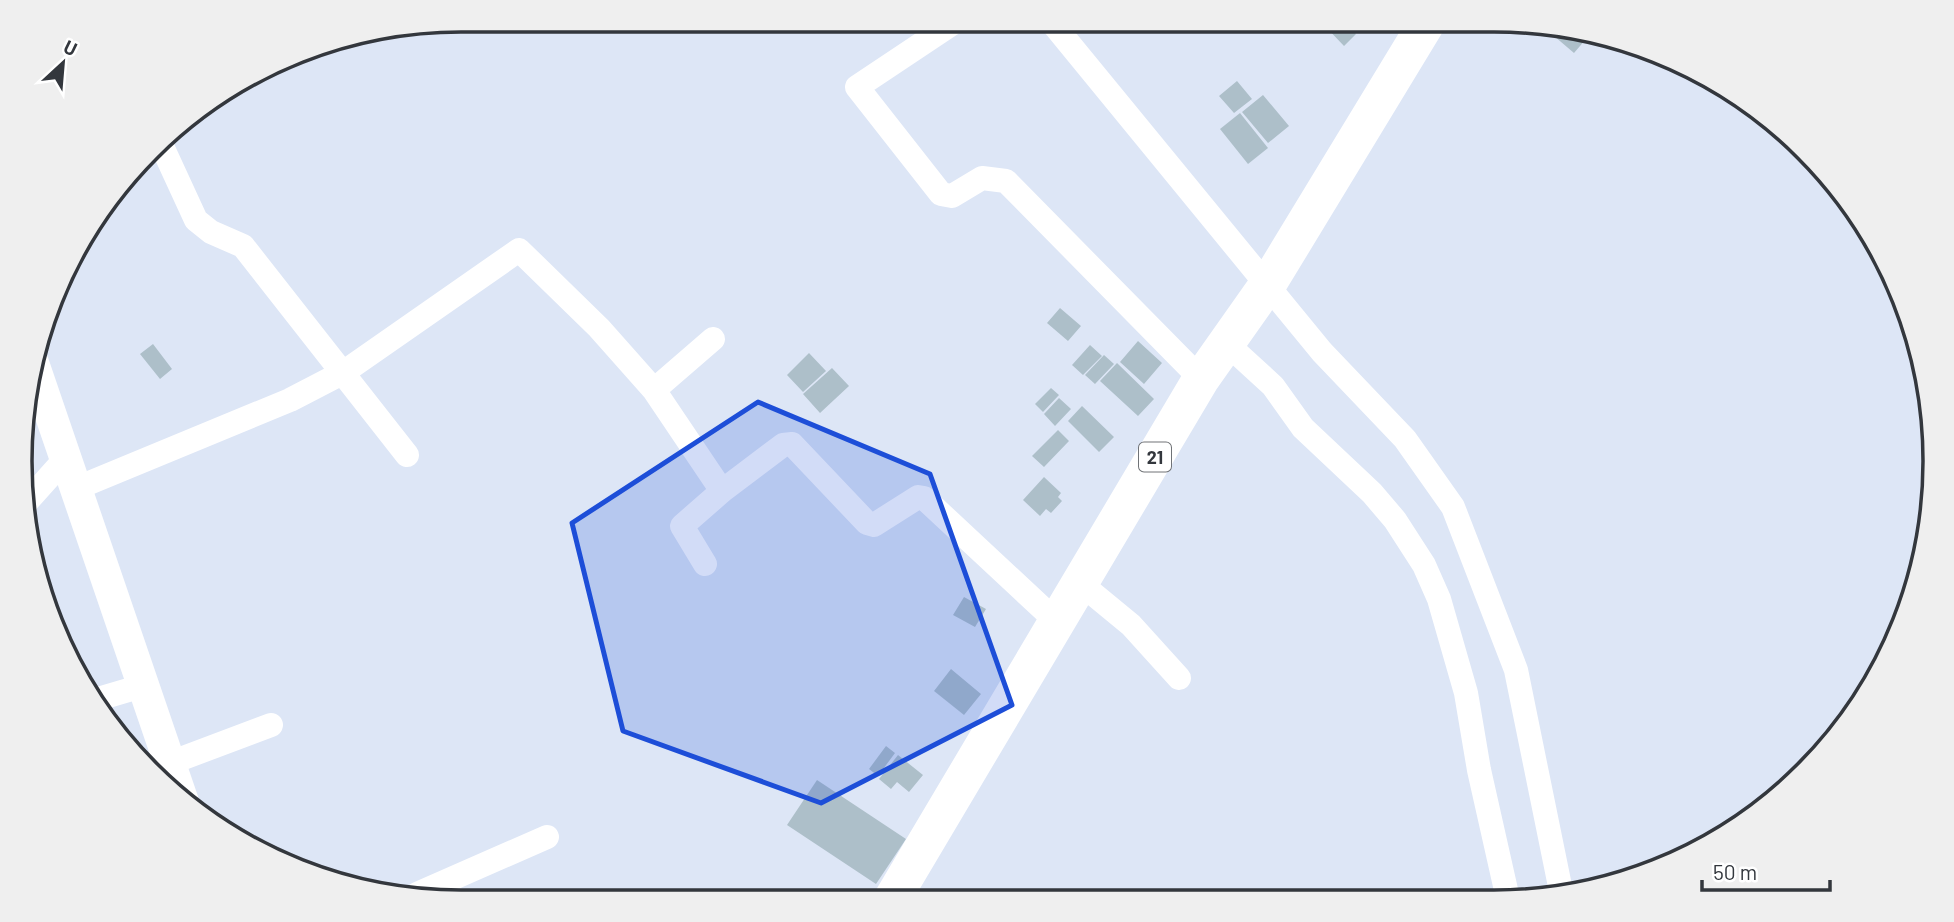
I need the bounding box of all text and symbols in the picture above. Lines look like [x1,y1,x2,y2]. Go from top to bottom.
north arrow [28,28,98,98]
text: U [60,34,81,60]
road number: 21 [1139,443,1171,472]
scale bar [1702,848,1830,892]
text: 50 m [1713,859,1757,884]

